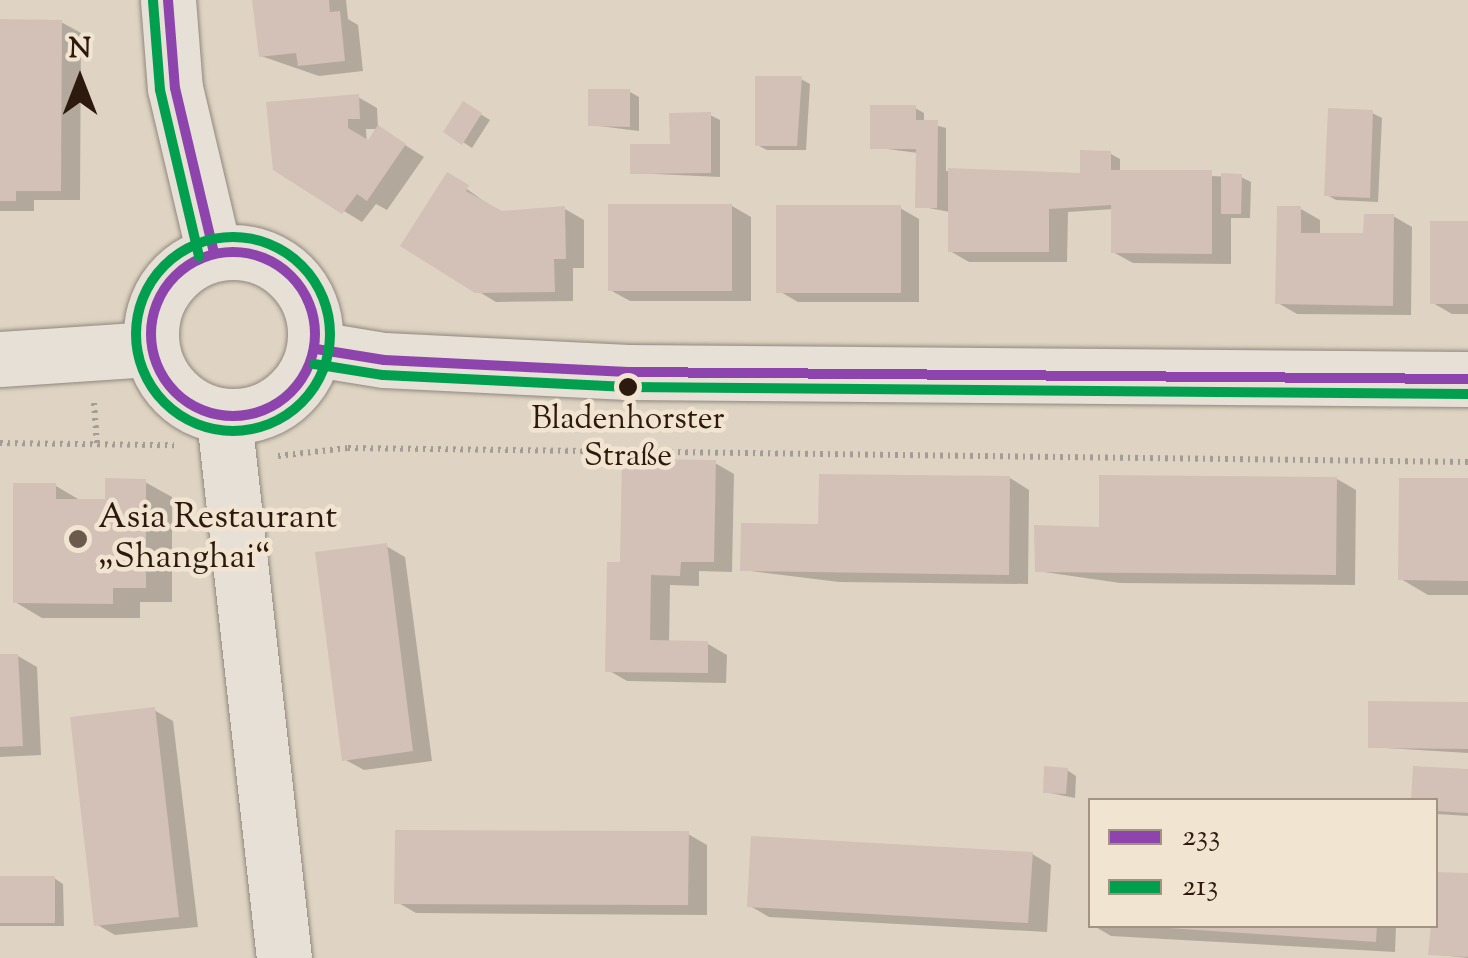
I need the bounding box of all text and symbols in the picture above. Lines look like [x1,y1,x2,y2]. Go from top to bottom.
north arrow [30,30,130,130]
text: N [69,30,91,70]
marker: Bladenhorster Straße [618,377,638,397]
place label: Bladenhorster Straße [531,402,725,477]
place label: Asia Restaurant „Shanghai“ [98,498,337,580]
marker: Asia Restaurant „Shanghai“ [67,528,89,550]
legend [1088,798,1438,928]
text: 233 [1182,816,1220,859]
text: 213 [1182,866,1218,909]

